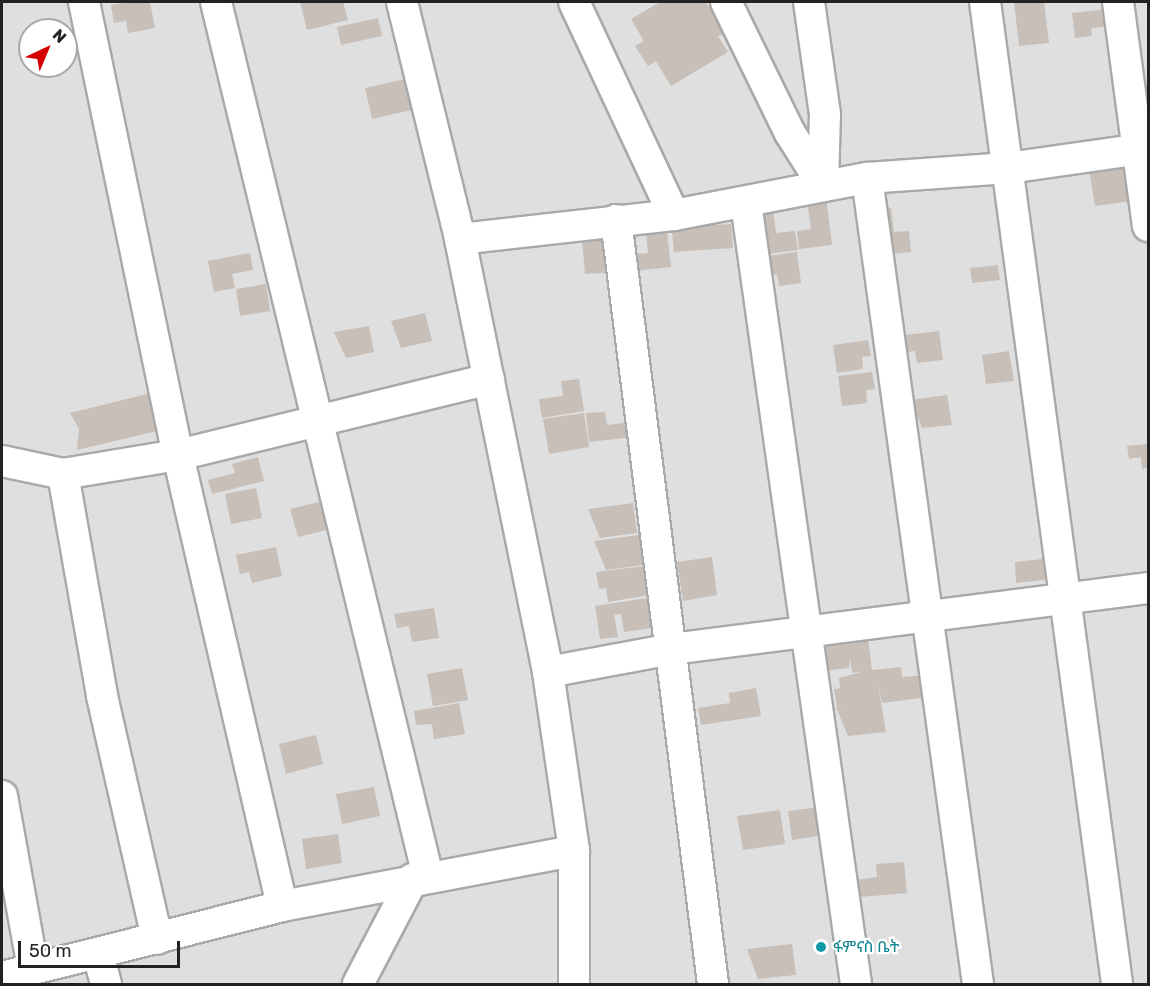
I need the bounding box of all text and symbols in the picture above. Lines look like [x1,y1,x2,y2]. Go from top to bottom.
north arrow [18,18,78,78]
text: N [49,25,70,47]
scale bar [21,929,183,967]
place label: ፋምናስ ቤት [833,937,899,957]
text: 50 m [29,940,72,962]
marker: ፋምናስ ቤት [814,940,828,954]

